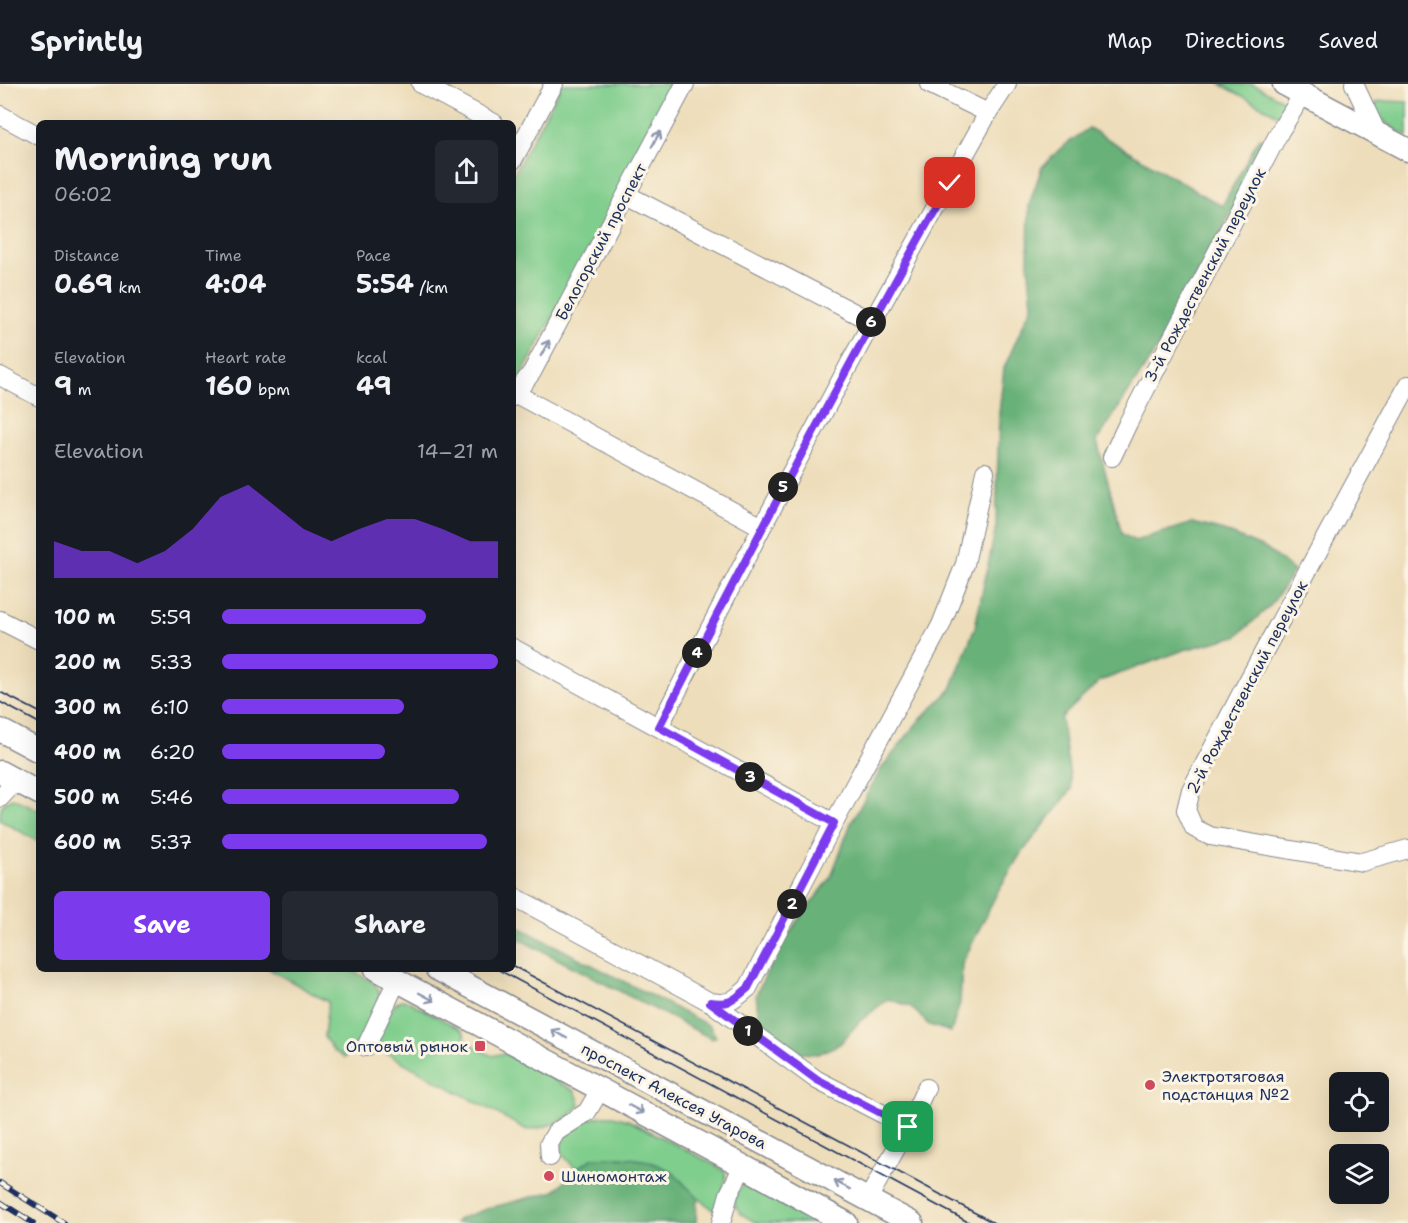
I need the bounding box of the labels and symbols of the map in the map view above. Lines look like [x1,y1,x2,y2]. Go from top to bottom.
one-way arrow [650,131,662,148]
pin [924,157,975,208]
street label: Белогорский проспект [551,159,652,324]
street label: 3-й Рождественский переулок [1139,164,1271,386]
pin: 6 [856,307,886,337]
one-way arrow [539,340,551,357]
pin: 5 [768,472,798,502]
street label: 2-й Рождественский переулок [1182,576,1313,797]
pin: 4 [682,638,712,668]
pin: 3 [735,762,765,792]
pin: 2 [777,889,807,919]
one-way arrow [418,992,436,1003]
pin: 1 [733,1016,763,1046]
one-way arrow [551,1028,568,1040]
place label: Оптовый рынок [346,1036,468,1057]
street label: проспект Алексея Угарова [578,1038,770,1154]
marker: Оптовый рынок [473,1039,487,1053]
place label: Электротяговая подстанция №2 [1162,1066,1290,1105]
marker: Электротяговая подстанция №2 [1143,1078,1157,1092]
pin [882,1101,933,1152]
one-way arrow [627,1103,644,1115]
place label: Шиномонтаж [561,1166,667,1187]
marker: Шиномонтаж [542,1169,556,1183]
one-way arrow [833,1179,851,1191]

